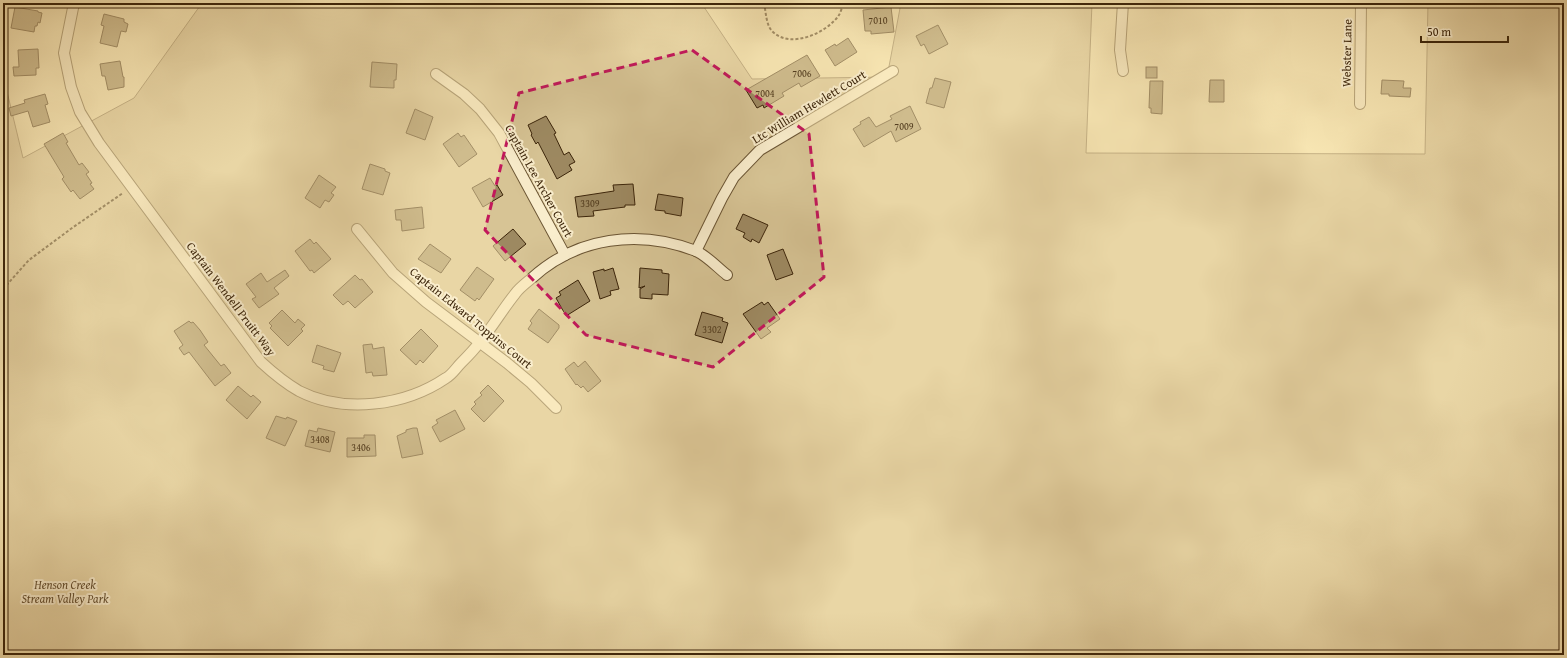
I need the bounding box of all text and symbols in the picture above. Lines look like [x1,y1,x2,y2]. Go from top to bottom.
house number: 7010 [868,13,888,28]
scale bar [1421,18,1508,44]
street label: Webster Lane [1337,19,1356,87]
text: 50 m [1427,23,1451,40]
street label: Ltc William Hewlett Court [748,65,870,147]
house number: 7006 [792,66,812,81]
house number: 7004 [755,86,775,101]
house number: 7009 [894,119,914,134]
street label: Captain Lee Archer Court [501,121,578,241]
house number: 3309 [580,196,600,211]
street label: Captain Wendell Pruitt Way [183,238,280,359]
street label: Captain Edward Toppins Court [407,263,537,373]
house number: 3302 [702,322,722,337]
house number: 3408 [310,432,330,447]
house number: 3406 [351,440,371,455]
park label: Henson Creek Stream Valley Park [21,576,109,607]

